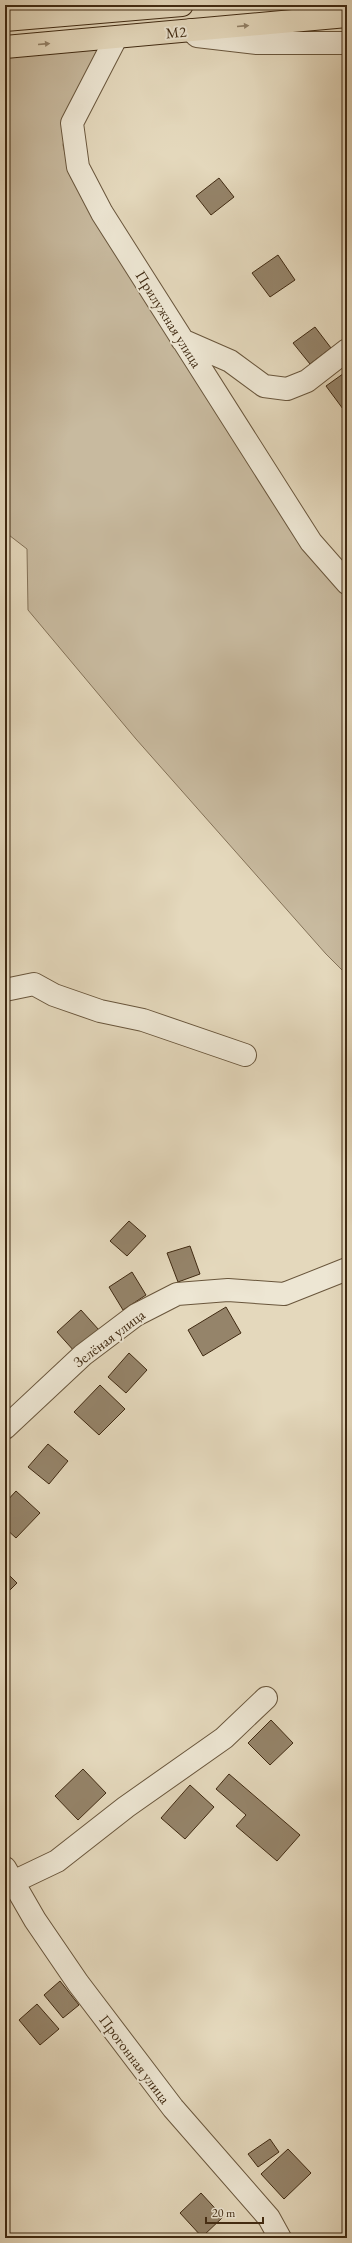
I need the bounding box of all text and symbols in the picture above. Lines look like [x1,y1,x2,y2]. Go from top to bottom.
street label: М2 [165,21,188,43]
one-way arrow [237,22,249,29]
one-way arrow [38,41,50,47]
street label: Прилужная улица [132,267,206,371]
street label: Зелёная улица [69,1305,149,1371]
street label: Прогонная улица [95,2011,175,2107]
scale bar [206,2199,263,2225]
text: 20 m [212,2205,236,2221]

